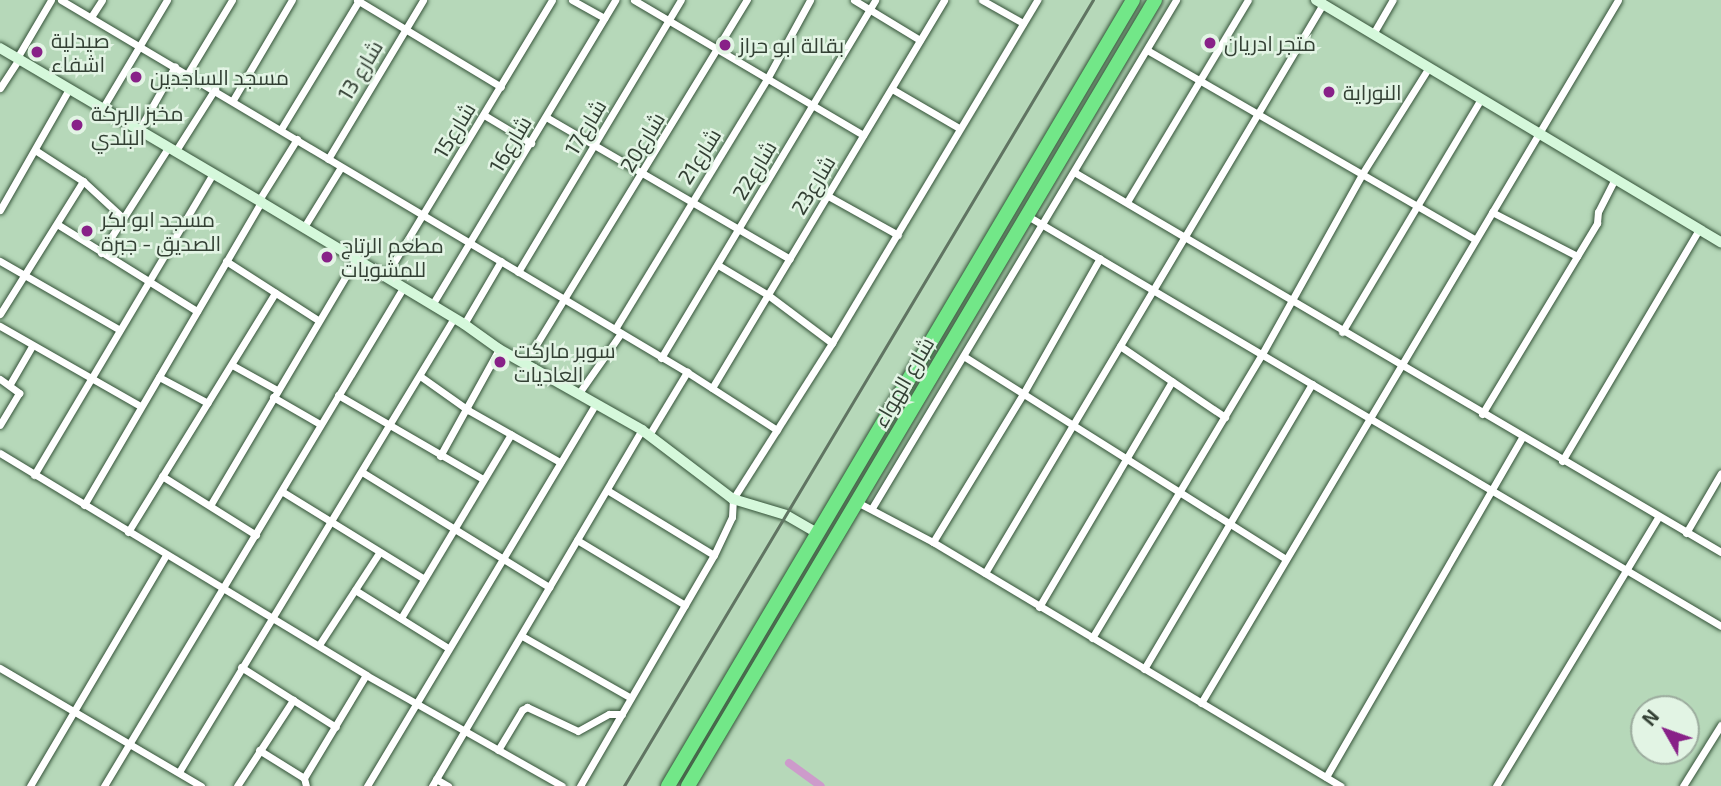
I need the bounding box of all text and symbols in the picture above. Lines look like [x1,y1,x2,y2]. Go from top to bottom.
place label: صيدلية اشفاء [51,27,110,77]
place label: متجر ادريان [1224,30,1316,56]
place label: بقالة ابو حراز [739,32,844,58]
street label: شارع 13 [332,35,388,105]
marker: متجر ادريان [1202,35,1218,51]
marker: بقالة ابو حراز [717,37,733,53]
marker: صيدلية اشفاء [29,44,45,60]
place label: مسجد الساجدين [150,64,289,90]
marker: مسجد الساجدين [128,69,144,85]
place label: النوراية [1343,79,1402,105]
marker: النوراية [1321,84,1337,100]
street label: شارع17 [559,95,611,159]
street label: شارع15 [428,98,480,162]
place label: مخبز البركة البلدي [91,100,183,150]
street label: شارع20 [614,108,670,176]
street label: شارع16 [483,111,537,177]
marker: مخبز البركة البلدي [69,117,85,133]
street label: شارع21 [672,124,726,188]
street label: شارع22 [727,136,781,204]
street label: شارع23 [786,151,840,219]
place label: مسجد ابو بكر الصديق - جبرة [101,206,221,256]
marker: مسجد ابو بكر الصديق - جبرة [79,223,95,239]
place label: مطعم الرتاج للمشويات [341,232,444,282]
marker: مطعم الرتاج للمشويات [319,249,335,265]
street label: شارع الهواء [867,332,939,432]
place label: سوبر ماركت العاديات [514,337,616,387]
marker: سوبر ماركت العاديات [492,354,508,370]
north arrow [1630,695,1700,765]
text: N [1637,705,1663,730]

